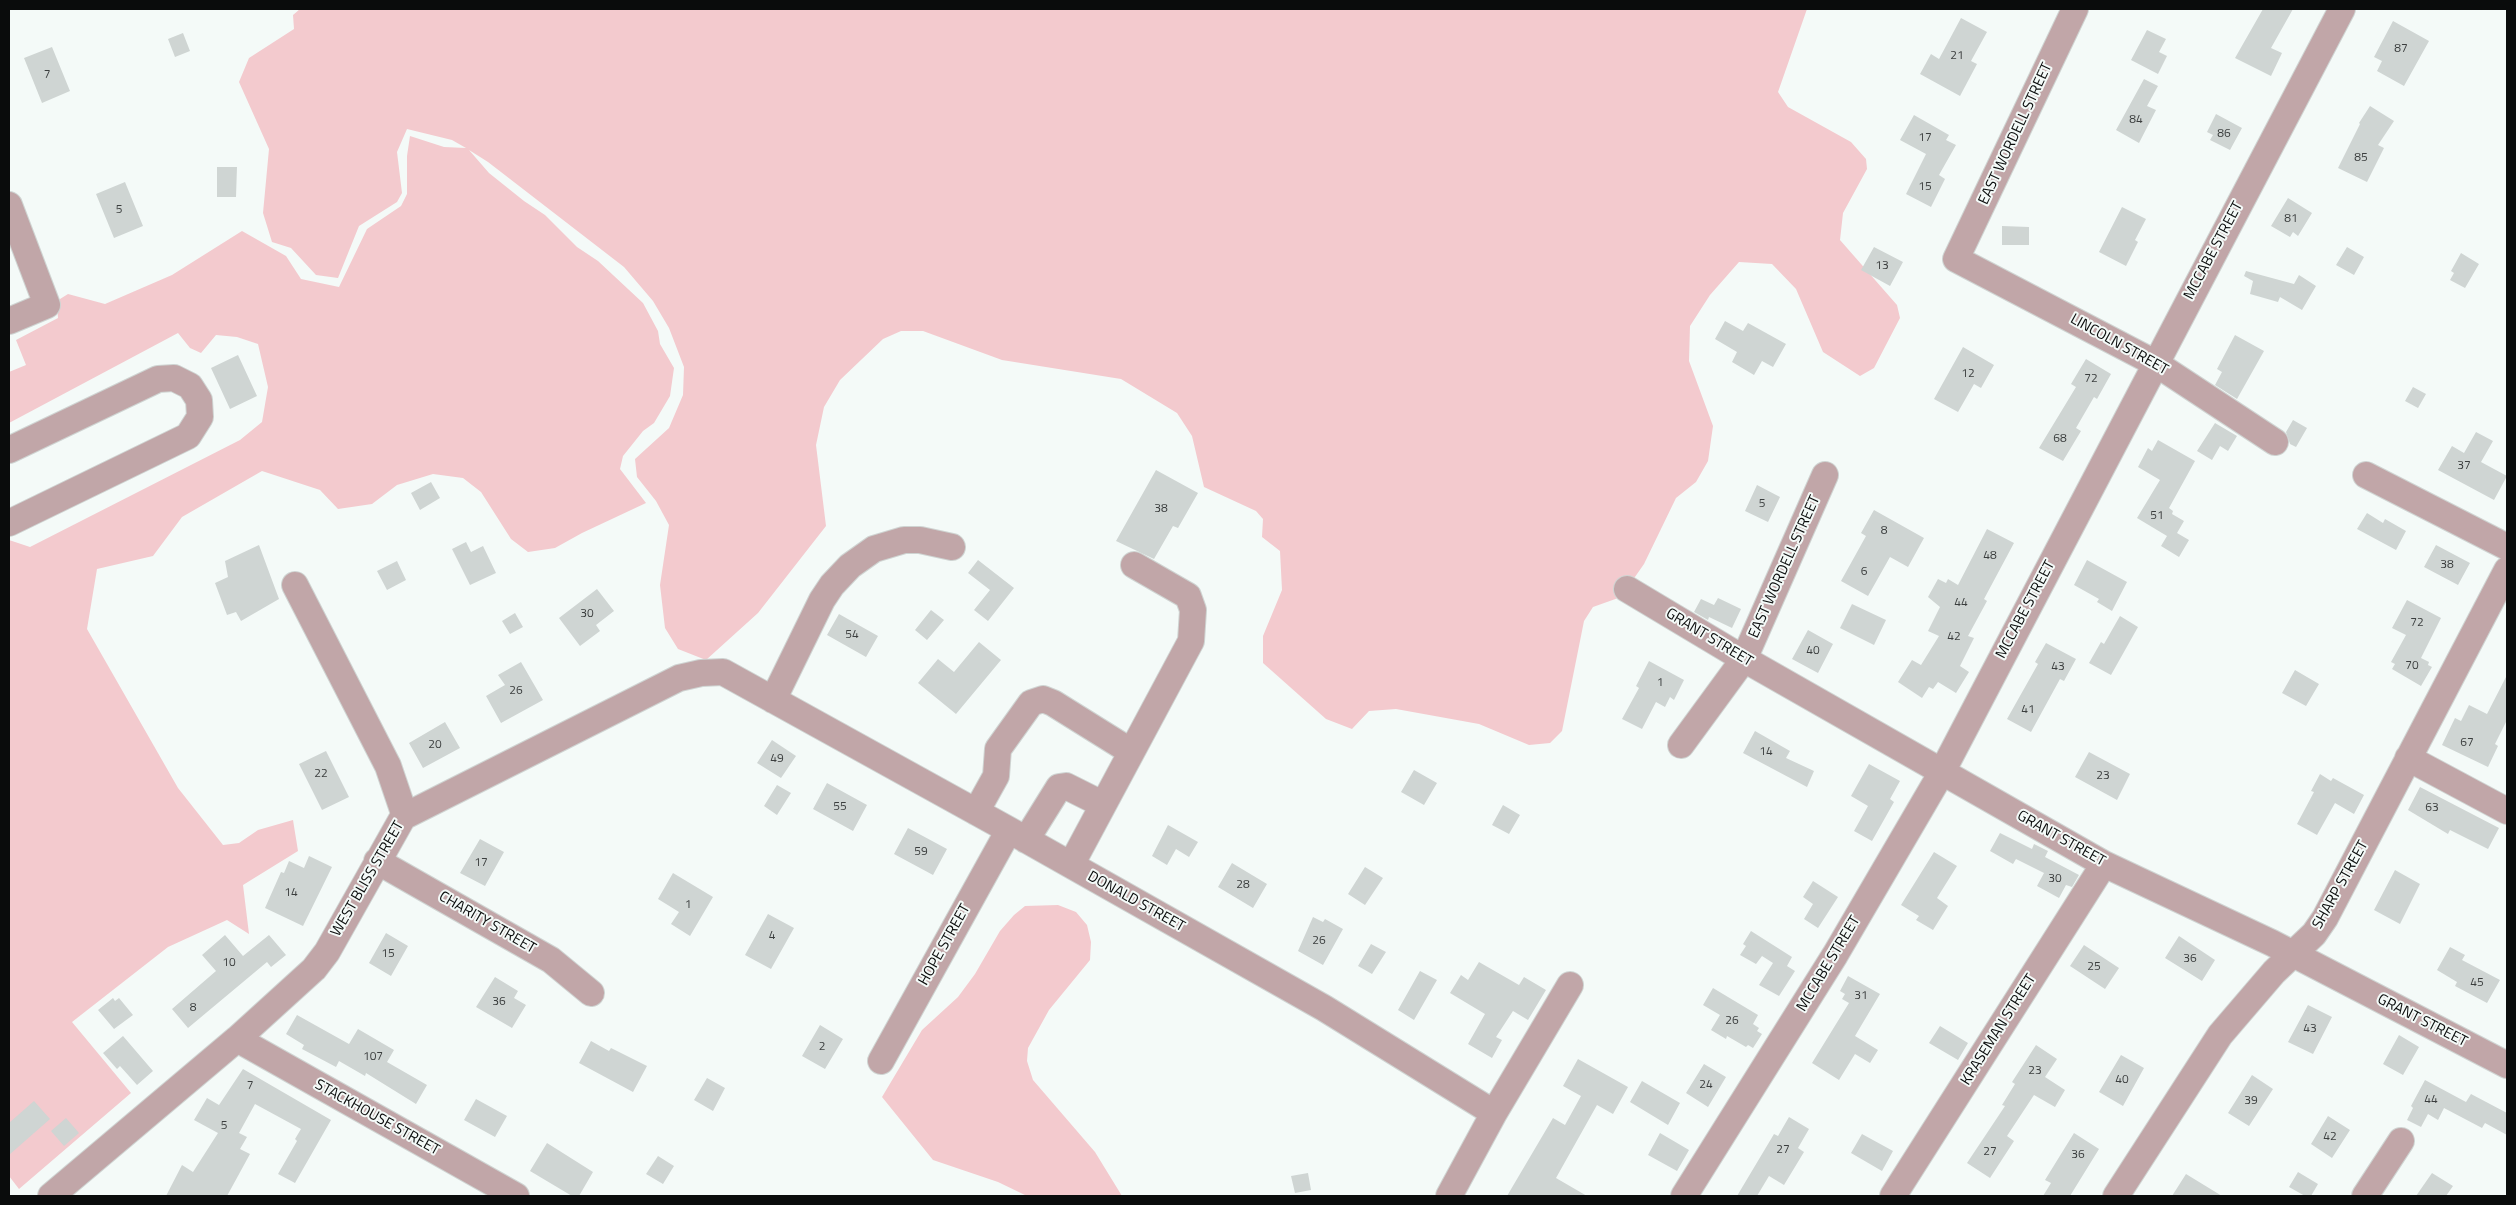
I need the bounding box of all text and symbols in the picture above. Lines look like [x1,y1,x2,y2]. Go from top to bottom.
house number: 87 [2394,42,2408,56]
house number: 21 [1950,49,1964,63]
street label: EAST WORDELL STREET [1975,60,2057,208]
house number: 7 [44,68,50,82]
house number: 84 [2129,113,2143,127]
house number: 86 [2217,127,2231,141]
house number: 17 [1918,131,1932,145]
house number: 85 [2354,151,2368,165]
house number: 15 [1918,180,1932,194]
street label: MCCABE STREET [2181,199,2247,303]
house number: 5 [116,203,122,217]
house number: 81 [2284,212,2298,226]
house number: 13 [1875,259,1889,273]
street label: LINCOLN STREET [2067,311,2171,379]
house number: 12 [1961,367,1975,381]
house number: 72 [2084,372,2098,386]
house number: 68 [2053,432,2067,446]
house number: 37 [2457,459,2471,473]
street label: EAST WORDELL STREET [1745,493,1825,641]
house number: 5 [1759,497,1765,511]
house number: 38 [1154,502,1168,516]
house number: 51 [2150,509,2164,523]
house number: 8 [1881,524,1887,538]
house number: 48 [1983,549,1997,563]
street label: MCCABE STREET [1993,558,2059,662]
house number: 38 [2440,558,2454,572]
house number: 6 [1861,565,1867,579]
house number: 44 [1954,596,1968,610]
street label: GRANT STREET [1662,605,1756,671]
house number: 30 [580,607,594,621]
house number: 72 [2410,616,2424,630]
house number: 54 [845,628,859,642]
house number: 42 [1947,630,1961,644]
house number: 40 [1806,644,1820,658]
house number: 70 [2405,659,2419,673]
house number: 43 [2051,660,2065,674]
house number: 1 [1657,676,1663,690]
house number: 26 [509,684,523,698]
house number: 41 [2021,703,2035,717]
house number: 67 [2460,736,2474,750]
house number: 20 [428,738,442,752]
house number: 14 [1759,745,1773,759]
house number: 49 [770,752,784,766]
house number: 22 [314,767,328,781]
house number: 23 [2096,769,2110,783]
house number: 55 [833,800,847,814]
house number: 63 [2425,801,2439,815]
street label: GRANT STREET [2014,807,2108,871]
street label: WEST BLISS STREET [328,818,408,940]
street label: SHARP STREET [2309,838,2373,932]
house number: 59 [914,845,928,859]
house number: 17 [474,856,488,870]
street label: DONALD STREET [1084,868,1188,936]
house number: 30 [2048,872,2062,886]
house number: 28 [1236,878,1250,892]
house number: 14 [284,886,298,900]
street label: CHARITY STREET [435,888,539,958]
house number: 1 [685,898,691,912]
street label: HOPE STREET [915,901,975,989]
street label: MCCABE STREET [1793,913,1865,1015]
house number: 4 [769,929,775,943]
house number: 26 [1312,934,1326,948]
house number: 15 [381,947,395,961]
house number: 36 [2183,952,2197,966]
house number: 10 [222,956,236,970]
house number: 25 [2087,960,2101,974]
street label: KRASEMAN STREET [1958,971,2040,1089]
house number: 45 [2470,976,2484,990]
house number: 31 [1854,989,1868,1003]
street label: GRANT STREET [2374,991,2470,1051]
house number: 36 [492,995,506,1009]
house number: 8 [190,1001,196,1015]
house number: 26 [1725,1014,1739,1028]
house number: 43 [2303,1022,2317,1036]
house number: 2 [819,1040,825,1054]
house number: 107 [363,1050,383,1064]
house number: 23 [2028,1064,2042,1078]
house number: 40 [2115,1073,2129,1087]
street label: STACKHOUSE STREET [311,1076,443,1160]
house number: 24 [1699,1078,1713,1092]
house number: 7 [247,1079,253,1093]
house number: 44 [2424,1093,2438,1107]
house number: 39 [2244,1094,2258,1108]
house number: 5 [221,1119,227,1133]
house number: 42 [2323,1130,2337,1144]
house number: 27 [1776,1143,1790,1157]
house number: 27 [1983,1145,1997,1159]
house number: 36 [2071,1148,2085,1162]

